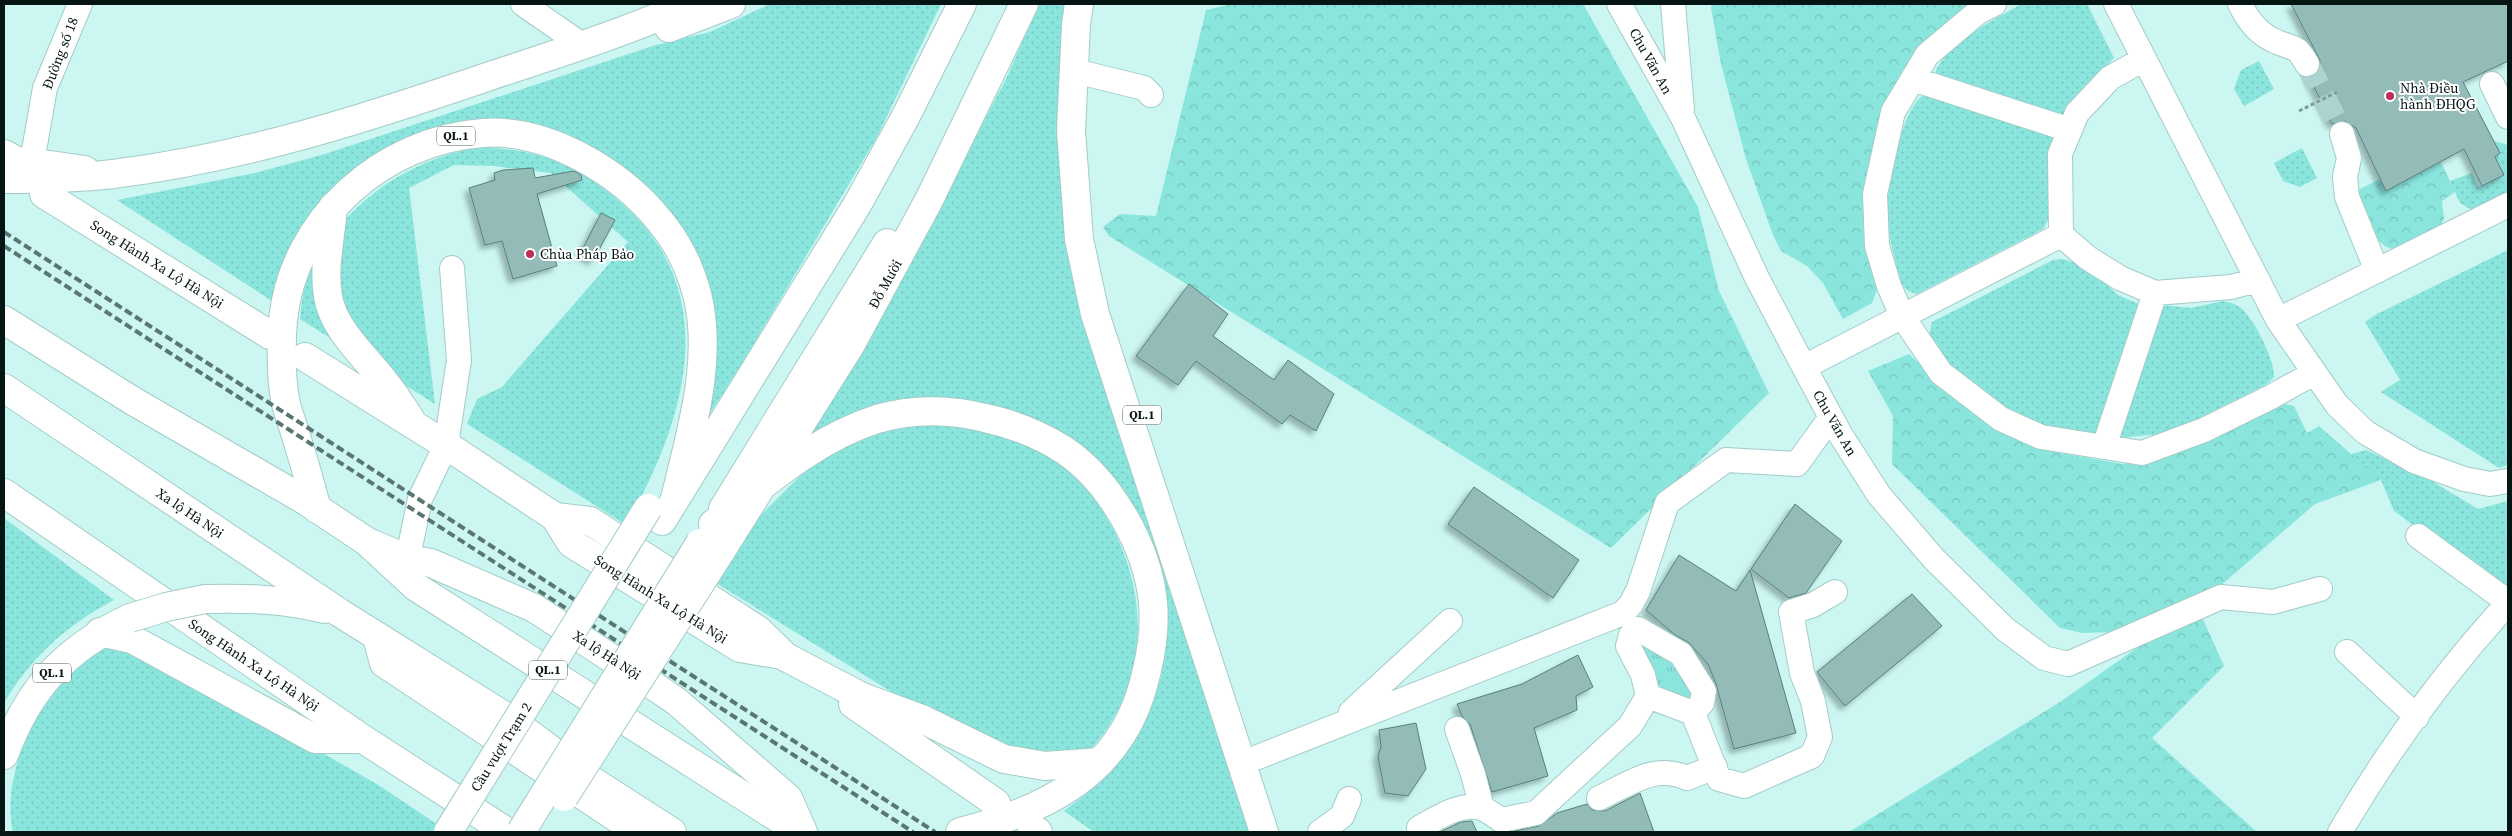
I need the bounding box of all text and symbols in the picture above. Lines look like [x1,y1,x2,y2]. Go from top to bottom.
street label: Đường số 18 [37,14,83,92]
street label: Chu Văn An [1625,24,1678,98]
place label: Nhà Điều hành ĐHQG [2400,78,2476,114]
marker: Nhà Điều hành ĐHQG [2384,90,2396,102]
road number: QL.1 [437,126,475,146]
street label: Song Hành Xa Lộ Hà Nội [87,215,227,313]
place label: Chùa Pháp Bảo [540,244,635,264]
marker: Chùa Pháp Bảo [524,248,536,260]
street label: Đỗ Mười [863,256,907,312]
street label: Chu Văn An [1808,386,1862,460]
road number: QL.1 [1123,406,1161,424]
street label: Xa lộ Hà Nội [152,483,228,543]
street label: Song Hành Xa Lộ Hà Nội [591,550,731,648]
street label: Song Hành Xa Lộ Hà Nội [185,614,323,716]
street label: Xa lộ Hà Nội [569,625,645,685]
road number: QL.1 [529,660,567,680]
road number: QL.1 [33,664,71,682]
street label: Cầu vượt Trạm 2 [466,699,536,795]

